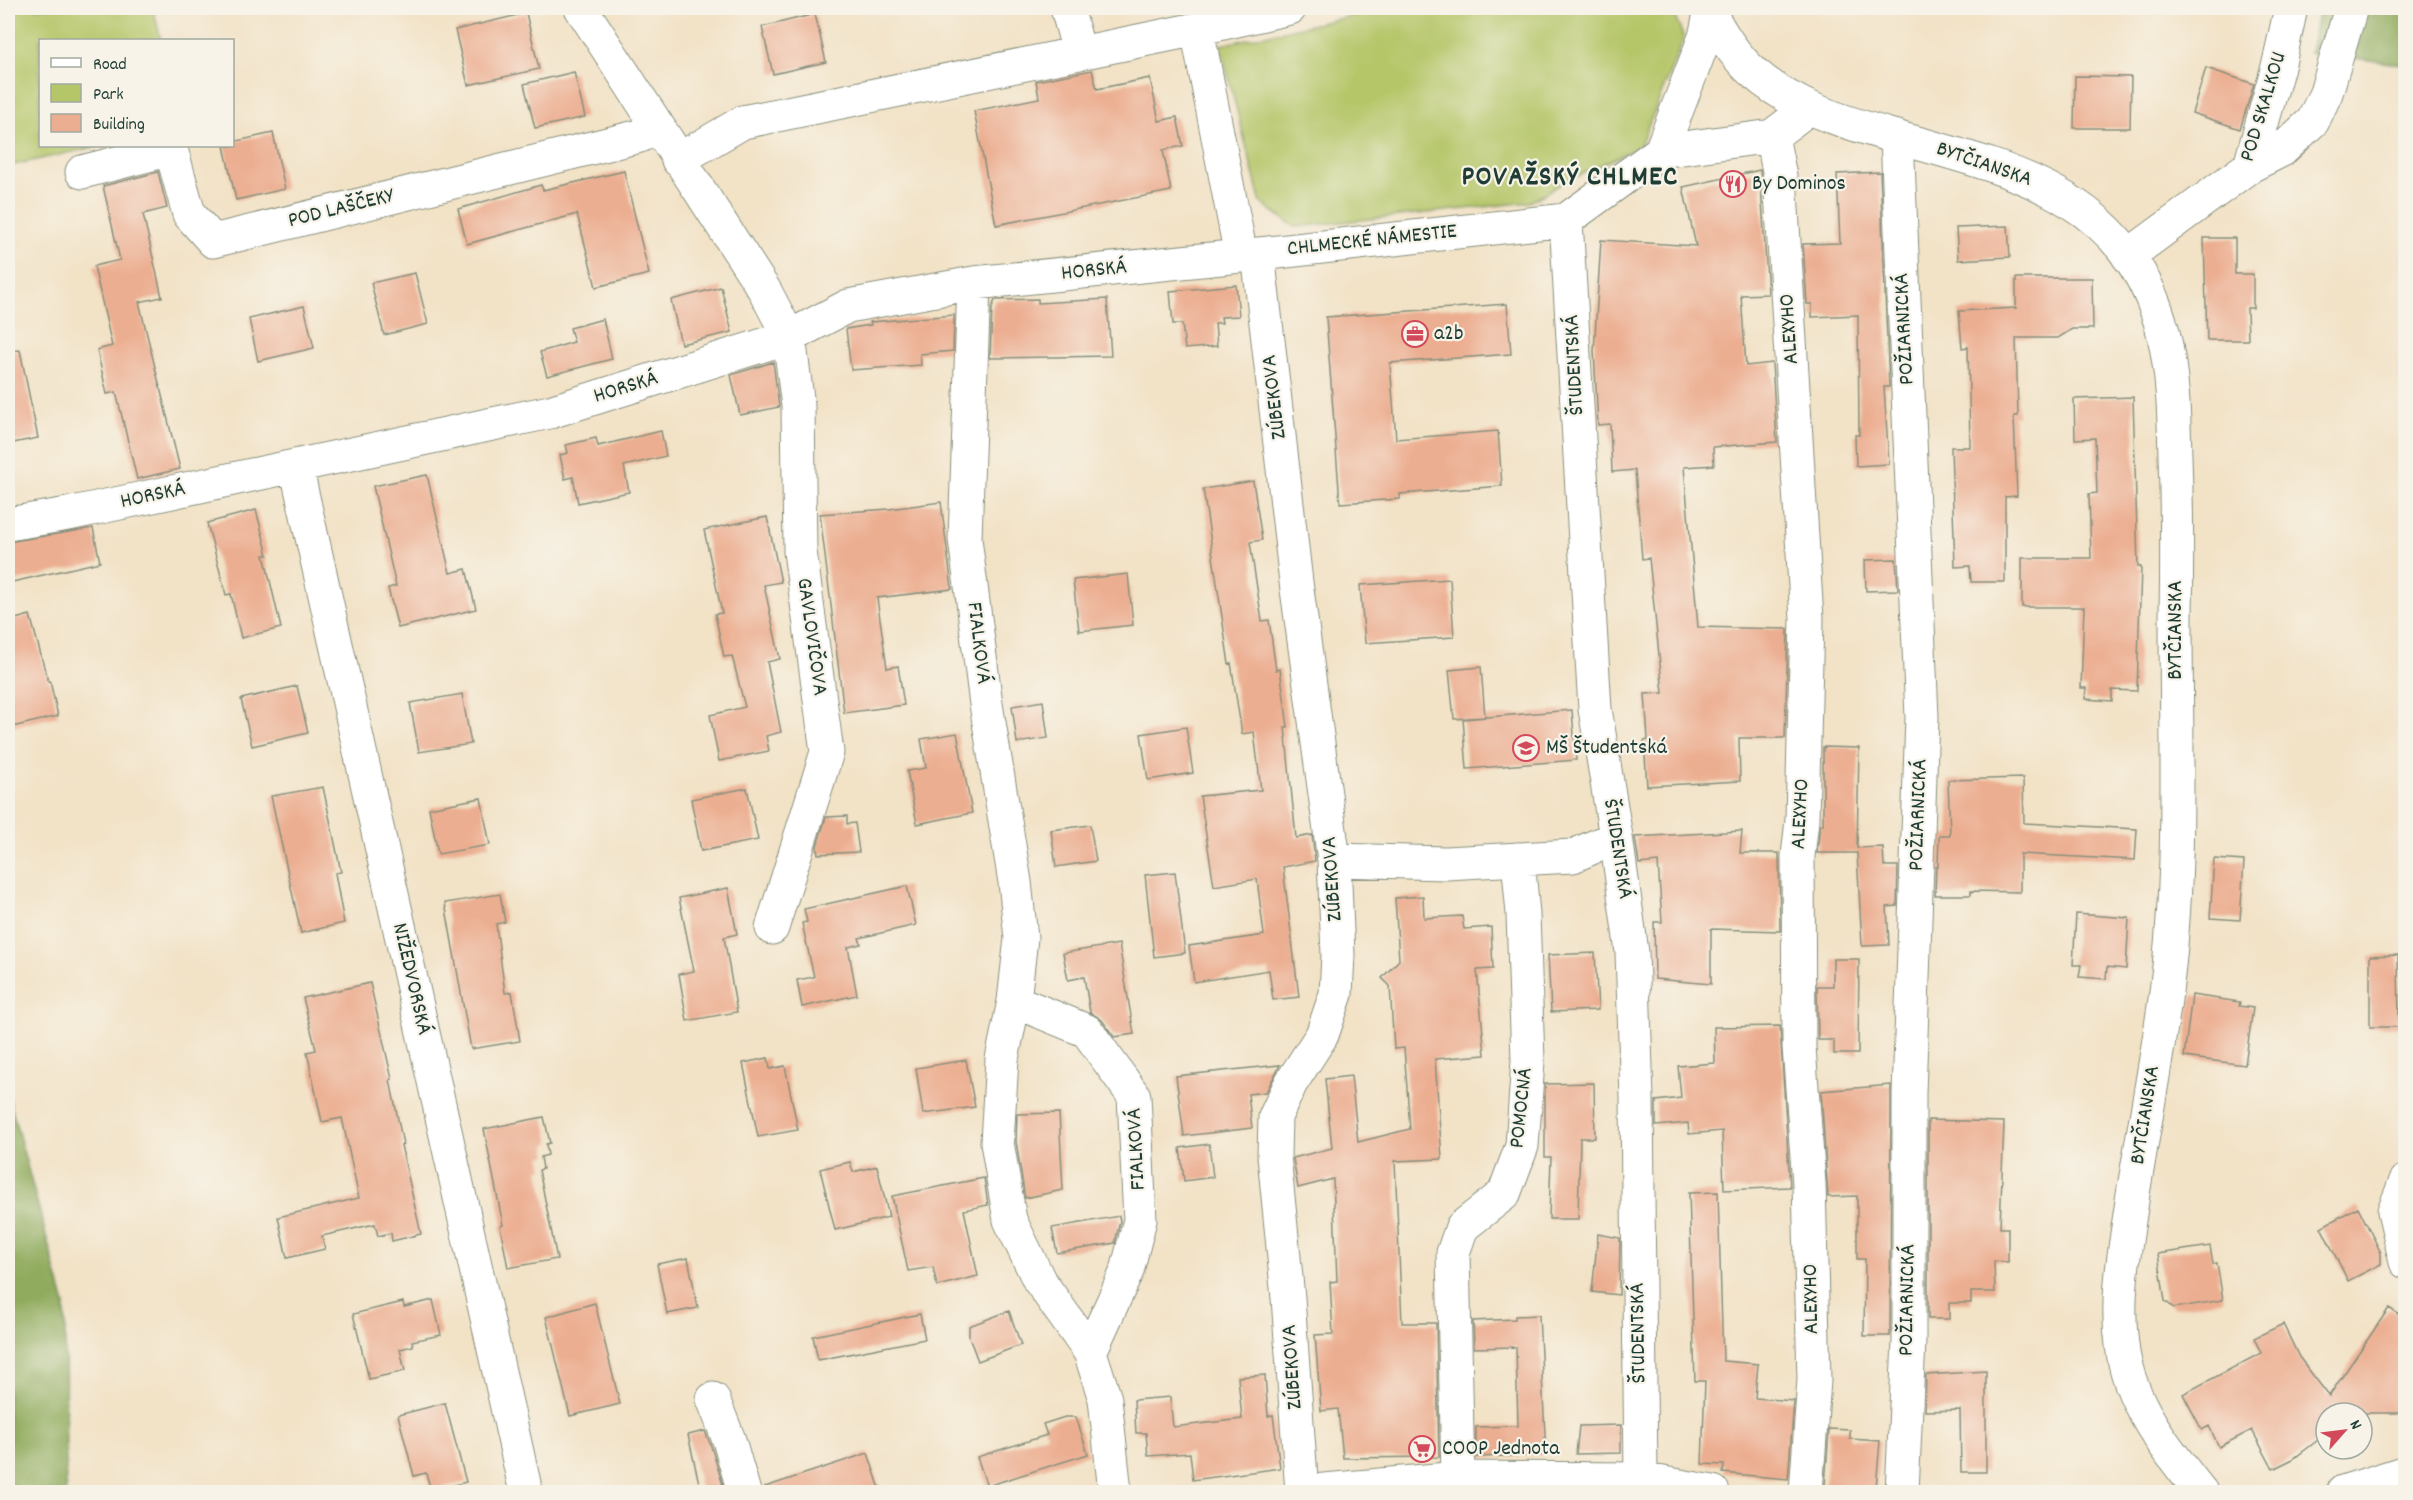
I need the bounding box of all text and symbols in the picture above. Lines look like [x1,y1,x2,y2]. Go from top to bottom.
legend [39,39,234,147]
street label: POD SKALKOU [2233,48,2295,166]
text: Road [93,53,127,78]
text: Park [93,83,124,108]
text: Building [93,113,145,138]
street label: BYTČIANSKA [1932,134,2036,196]
district label: POVAŽSKÝ CHLMEC [1461,159,1679,199]
restaurant icon: By Dominos [1718,169,1748,199]
place label: By Dominos [1752,169,1846,200]
street label: POD LAŠČEKY [285,181,398,237]
street label: CHLMECKÉ NÁMESTIE [1286,217,1458,265]
street label: HORSKÁ [1060,252,1128,290]
street label: POŽIARNICKÁ [1887,272,1923,386]
street label: ALEXYHO [1772,293,1808,365]
street label: ŠTUDENTSKÁ [1557,314,1593,416]
office icon: a2b [1400,319,1430,349]
place label: a2b [1434,319,1463,350]
street label: ZÚBEKOVA [1254,353,1296,441]
street label: HORSKÁ [590,364,662,412]
street label: HORSKÁ [118,474,188,518]
street label: GAVLOVIČOVA [787,576,835,698]
street label: BYTČIANSKA [2161,580,2192,680]
street label: FIALKOVÁ [958,600,998,686]
school or university icon: MŠ Študentská [1511,733,1541,763]
place label: MŠ Študentská [1546,733,1667,764]
street label: POŽIARNICKÁ [1902,758,1936,872]
street label: ALEXYHO [1784,778,1818,850]
street label: ŠTUDENTSKÁ [1594,797,1640,901]
street label: ZÚBEKOVA [1315,835,1351,923]
street label: NIŽEDVORSKÁ [383,920,439,1038]
street label: BYTČIANSKA [2123,1063,2169,1167]
street label: POMOCNÁ [1502,1066,1542,1150]
street label: FIALKOVÁ [1119,1107,1155,1191]
street label: POŽIARNICKÁ [1892,1244,1924,1356]
street label: ALEXYHO [1796,1263,1828,1335]
street label: ŠTUDENTSKÁ [1623,1282,1655,1384]
street label: ZÚBEKOVA [1275,1323,1311,1411]
north arrow [2314,1401,2374,1461]
text: N [2343,1416,2367,1434]
supermarket icon: COOP Jednota [1407,1434,1437,1464]
place label: COOP Jednota [1442,1434,1560,1465]

